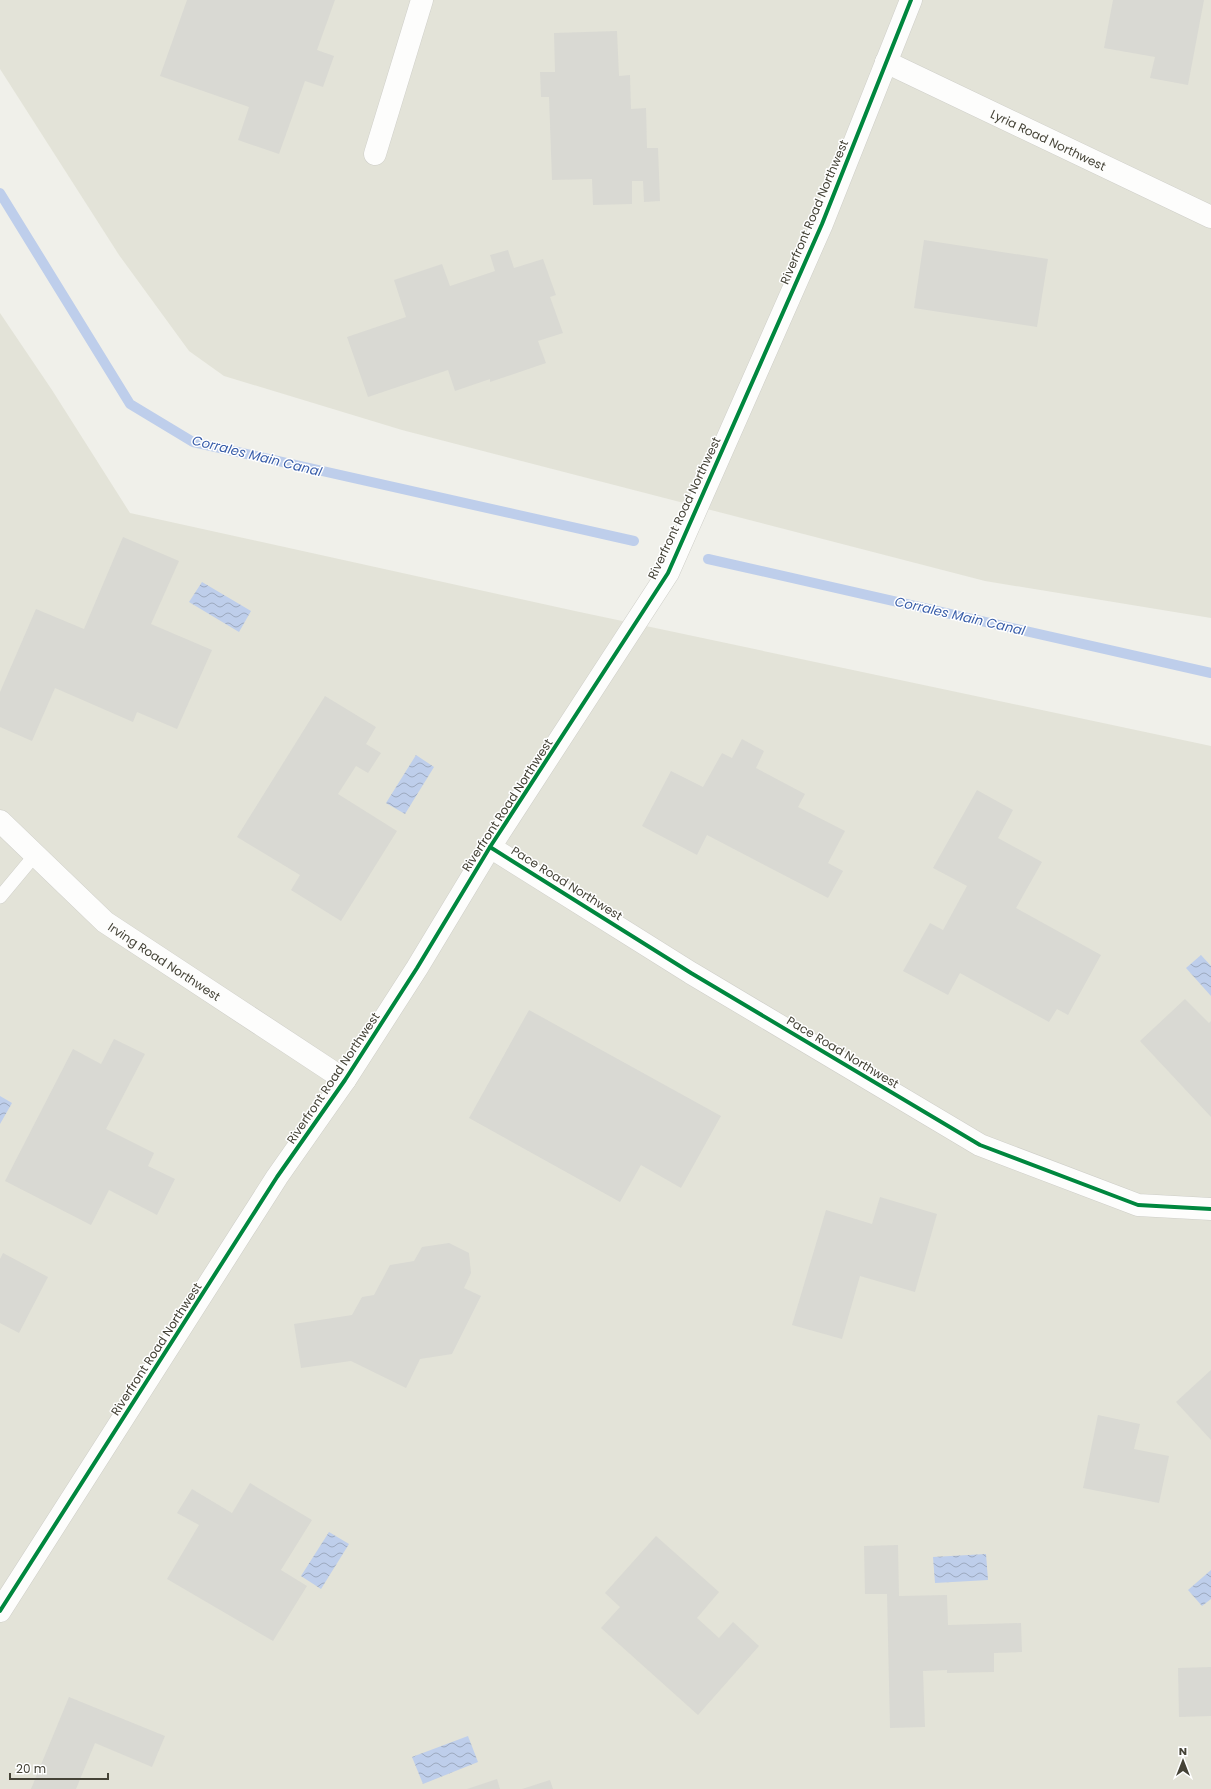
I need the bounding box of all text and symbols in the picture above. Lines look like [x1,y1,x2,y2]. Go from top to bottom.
street label: Lyria Road Northwest [988,105,1109,174]
street label: Riverfront Road Northwest [776,137,852,287]
water label: Corrales Main Canal [190,431,325,482]
street label: Riverfront Road Northwest [643,434,725,582]
water label: Corrales Main Canal [893,592,1028,640]
street label: Riverfront Road Northwest [458,735,556,875]
street label: Pace Road Northwest [508,842,626,924]
street label: Irving Road Northwest [105,918,224,1004]
street label: Riverfront Road Northwest [283,1009,383,1147]
street label: Pace Road Northwest [784,1012,902,1092]
street label: Riverfront Road Northwest [107,1279,205,1419]
north arrow [1163,1741,1203,1781]
text: N [1179,1743,1187,1759]
scale bar [10,1755,108,1781]
text: 20 m [16,1760,46,1777]

